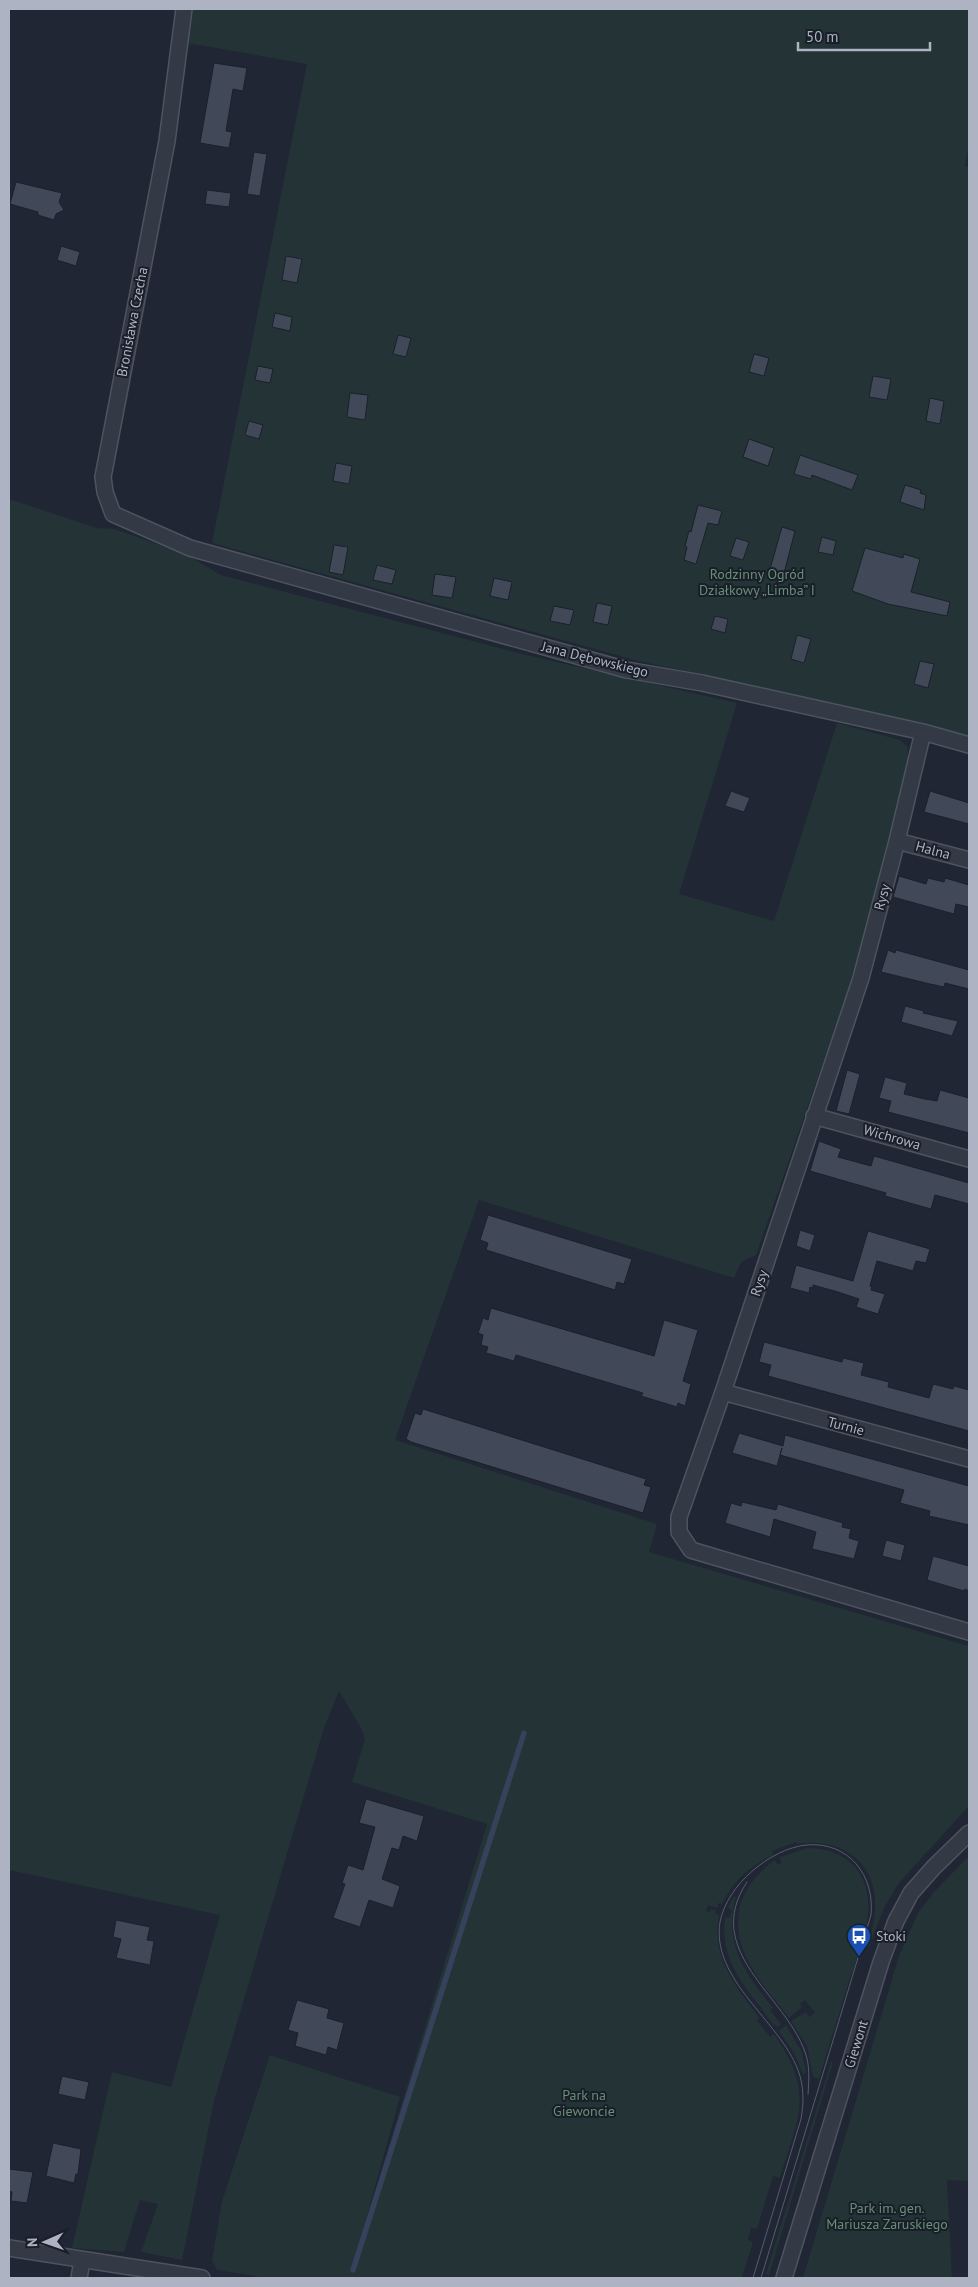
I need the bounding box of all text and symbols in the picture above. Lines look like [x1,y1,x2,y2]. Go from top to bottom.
scale bar [798,20,930,52]
text: 50 m [806,27,839,46]
street label: Bronisława Czecha [113,266,151,378]
park label: Rodzinny Ogród Działkowy „Limba” I [699,565,815,599]
street label: Jana Dębowskiego [539,637,650,681]
street label: Halna [914,837,952,863]
street label: Rysy [870,881,894,912]
street label: Wichrowa [861,1120,923,1154]
street label: Rysy [746,1267,772,1299]
street label: Turnie [826,1413,866,1439]
bus stop icon: Stoki [846,1923,872,1957]
place label: Stoki [876,1927,906,1945]
street label: Giewont [840,2018,872,2070]
park label: Park na Giewoncie [553,2086,615,2120]
park label: Park im. gen. Mariusza Zaruskiego [826,2199,948,2233]
north arrow [20,2217,70,2267]
text: N [23,2238,41,2247]

